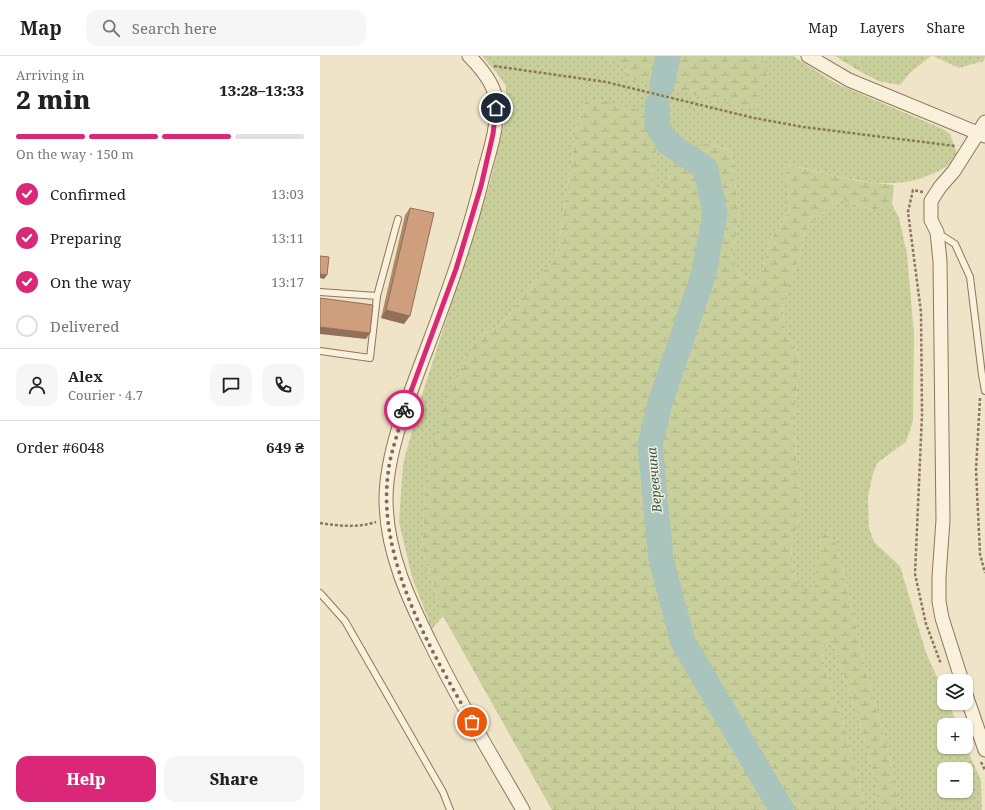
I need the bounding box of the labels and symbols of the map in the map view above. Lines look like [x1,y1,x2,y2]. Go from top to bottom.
pin [479,91,513,125]
courier [384,390,424,430]
water label: Веревчина [642,446,666,514]
pin [455,705,489,739]

